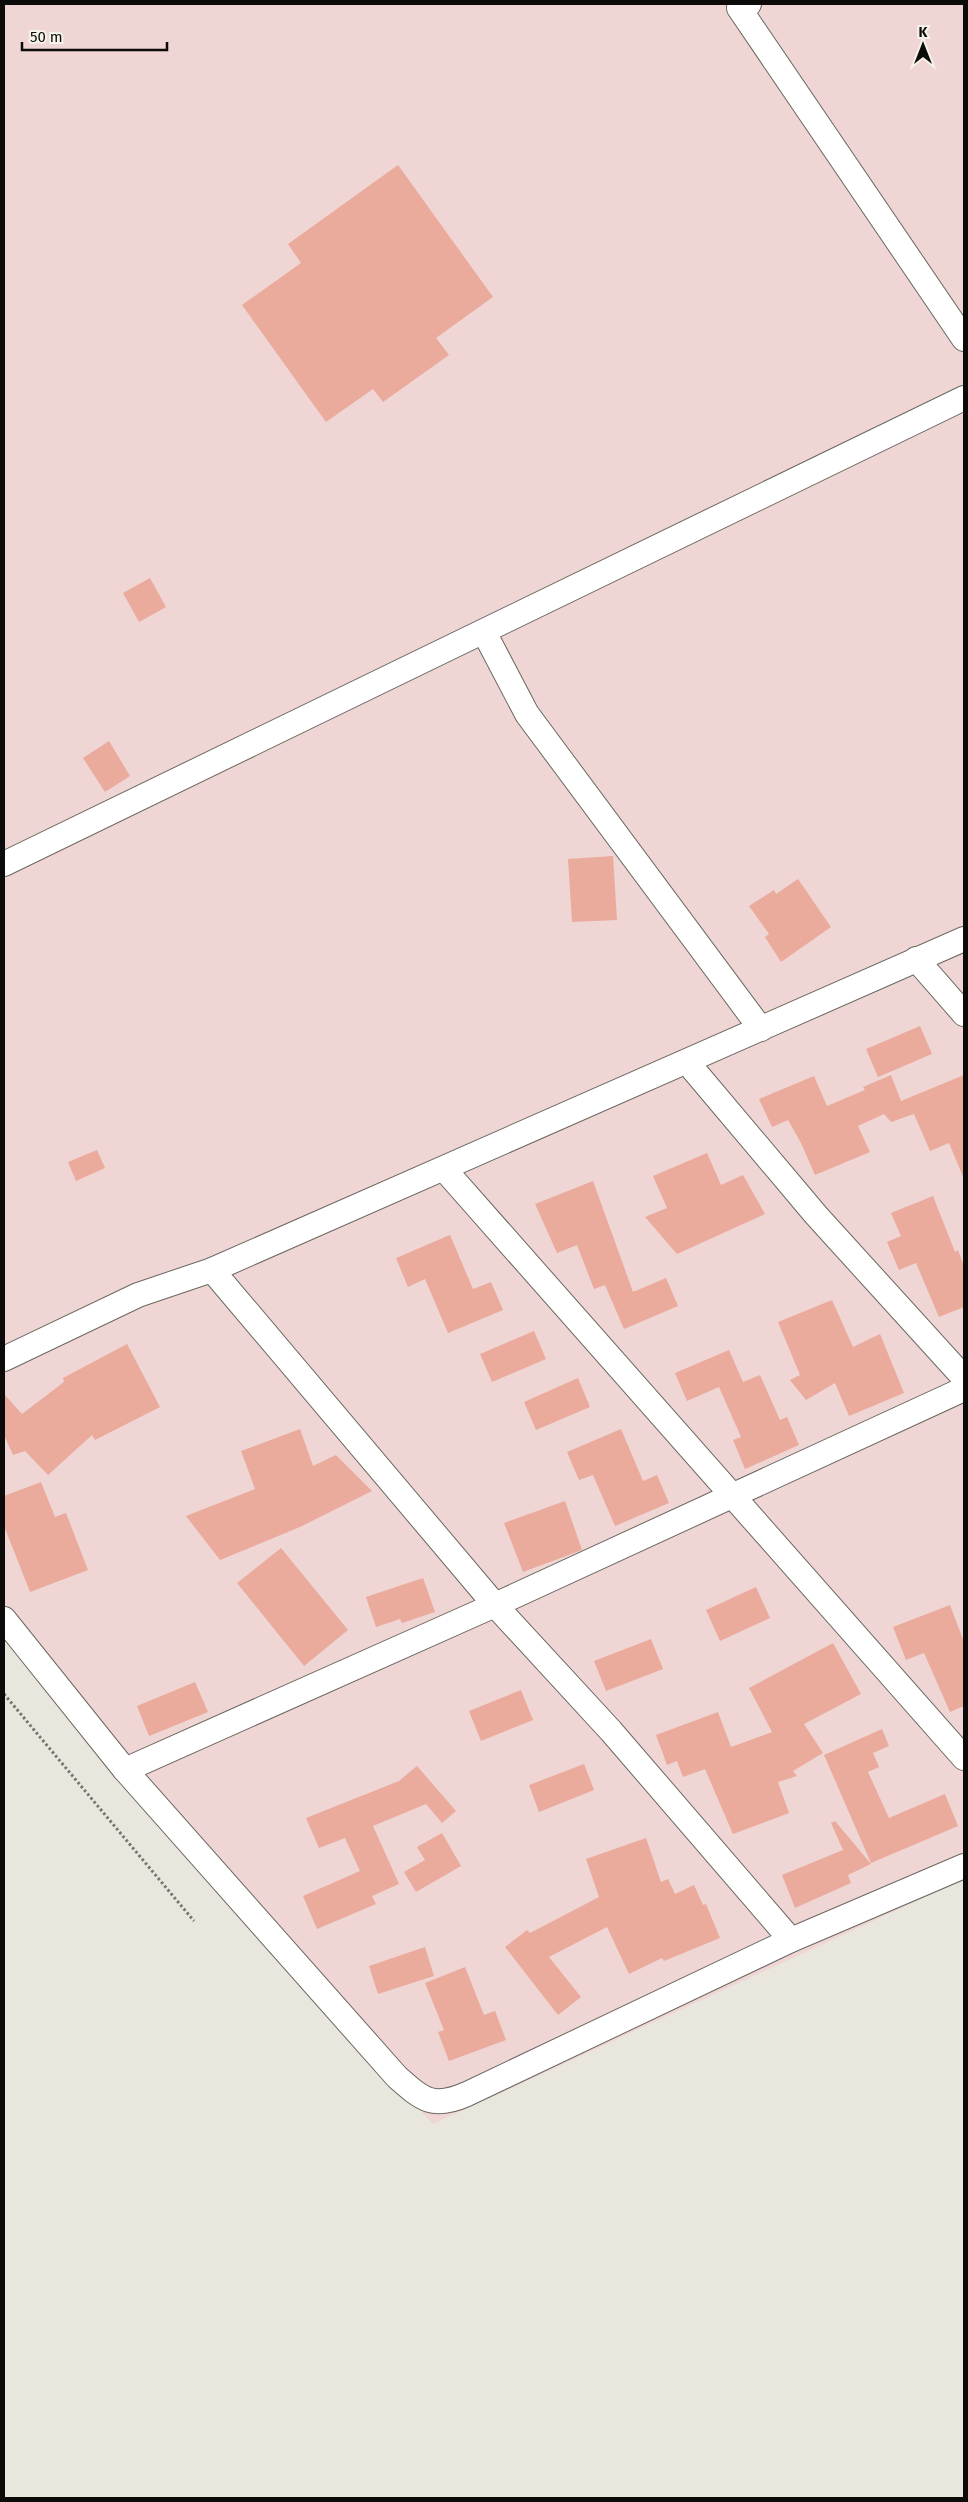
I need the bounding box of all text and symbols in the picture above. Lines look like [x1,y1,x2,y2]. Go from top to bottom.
scale bar [22,20,168,52]
north arrow [898,20,948,70]
text: K [919,24,929,41]
text: 50 m [30,28,63,46]

